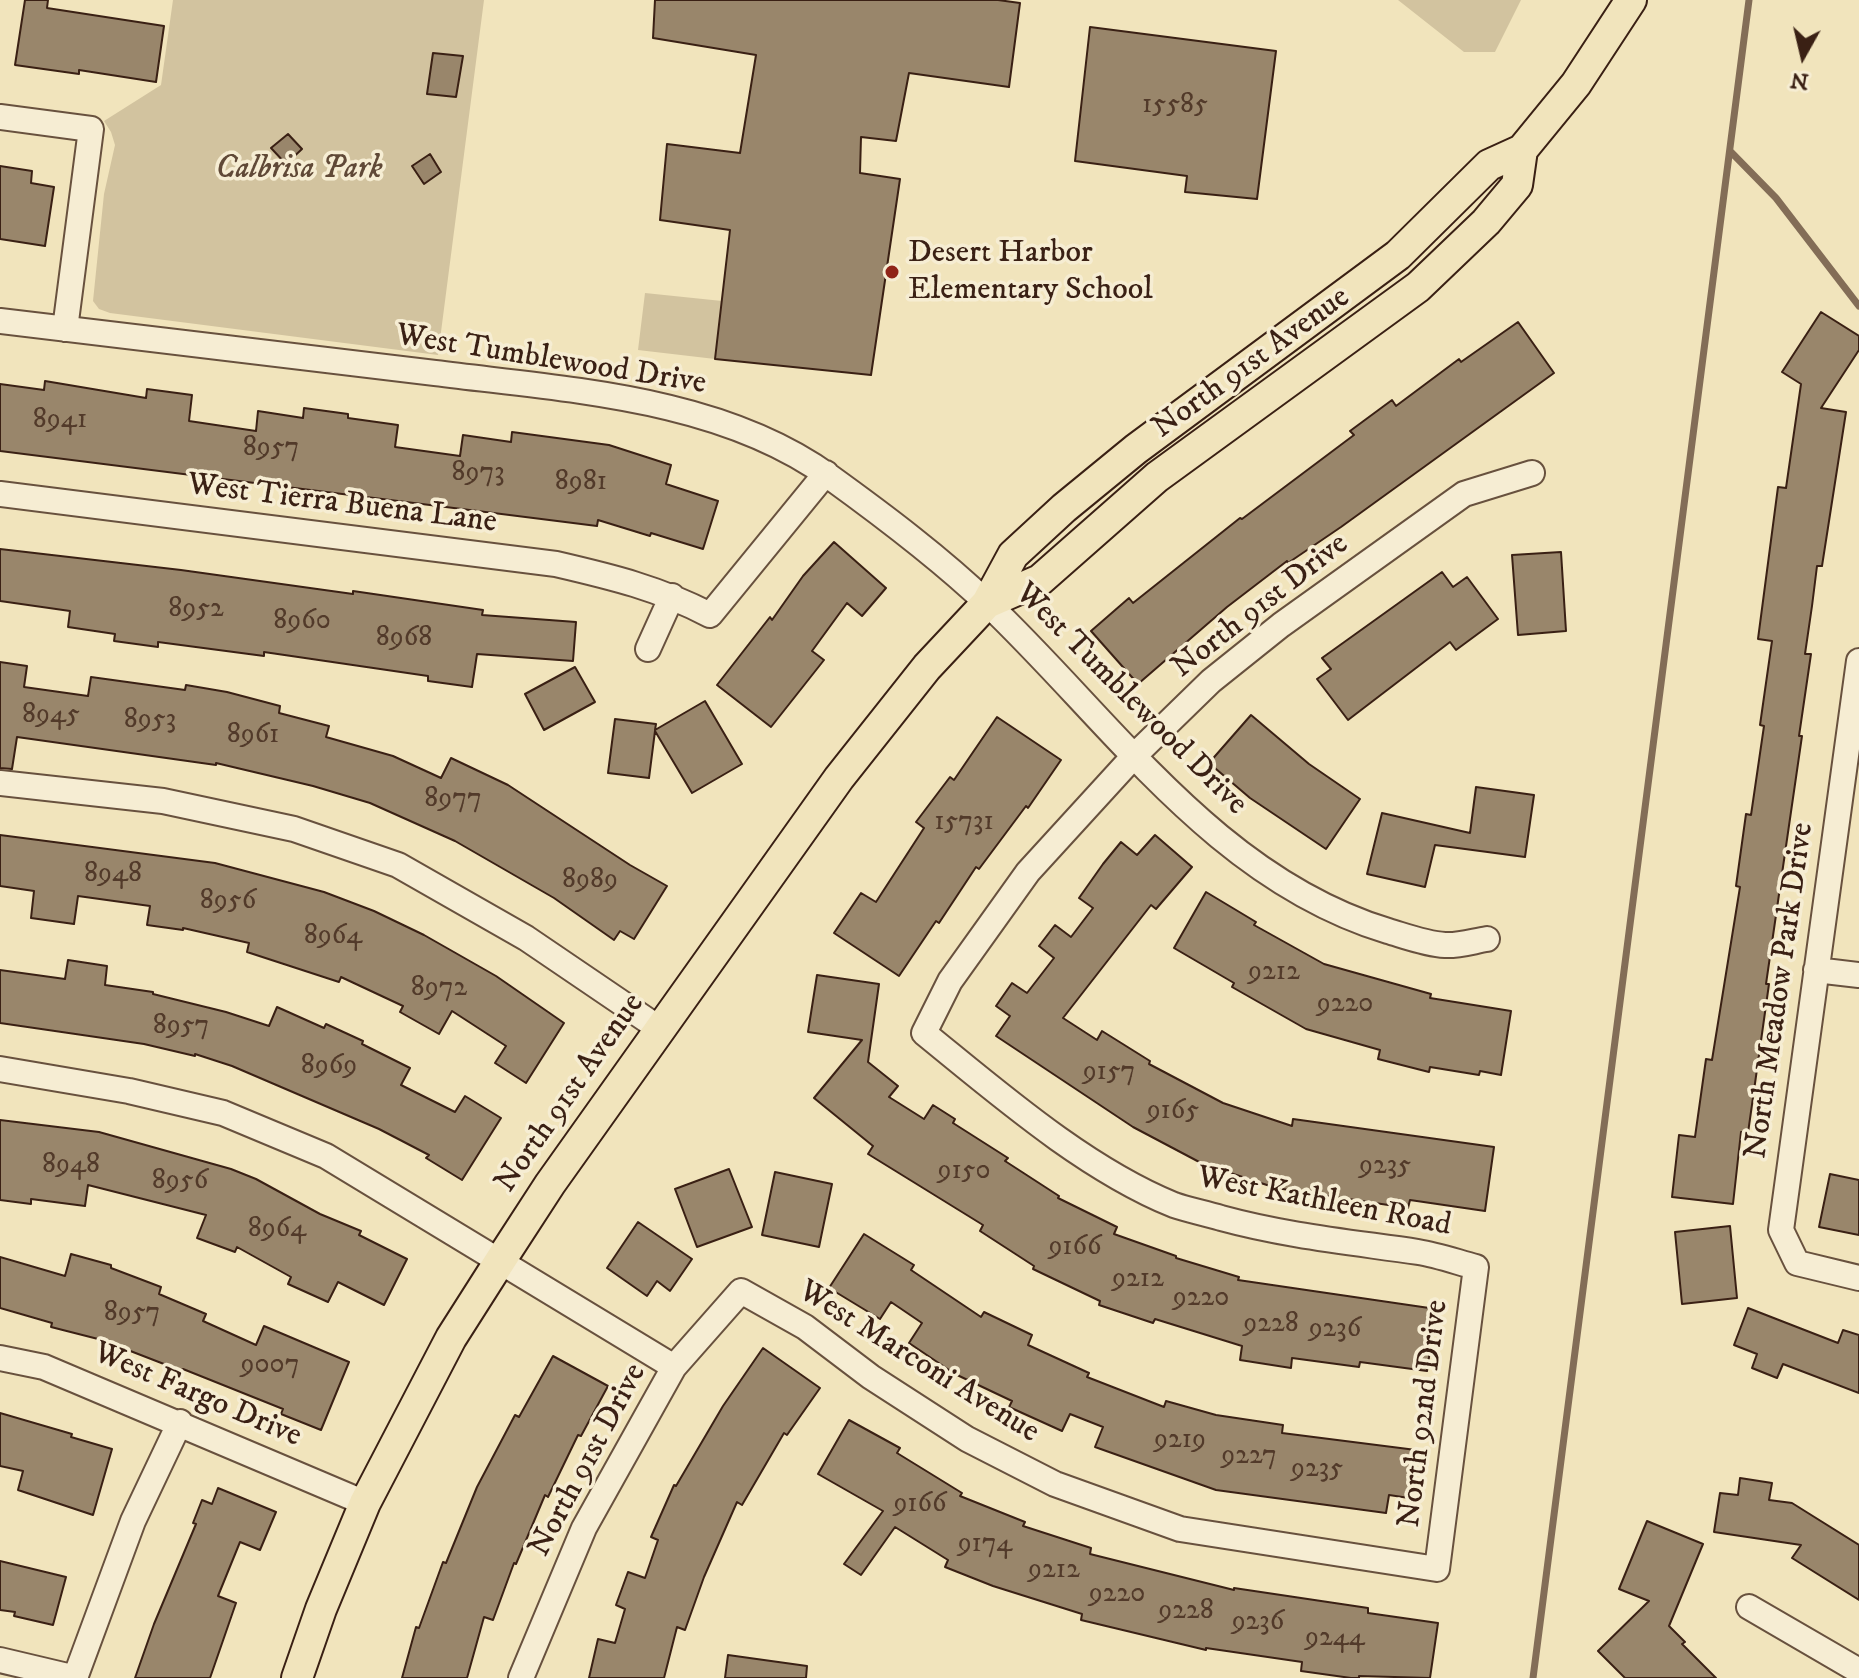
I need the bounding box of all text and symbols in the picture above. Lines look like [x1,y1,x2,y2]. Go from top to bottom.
north arrow [1763,16,1843,96]
text: N [1789,66,1810,95]
house number: 15585 [1142,89,1208,123]
park label: Calbrisa Park [215,151,383,189]
place label: Desert Harbor Elementary School [908,235,1153,310]
marker: Desert Harbor Elementary School [883,263,901,281]
street label: North 91st Avenue [1146,280,1358,448]
street label: West Tumblewood Drive [393,318,709,404]
house number: 8941 [33,404,87,438]
house number: 8957 [243,432,299,466]
house number: 8973 [451,457,505,491]
house number: 8981 [555,466,607,500]
street label: West Tierra Buena Lane [185,467,499,543]
street label: North 91st Drive [1165,526,1357,688]
street label: West Tumblewood Drive [1006,576,1254,824]
house number: 8952 [168,593,224,627]
house number: 8960 [273,605,331,639]
house number: 8968 [376,622,432,656]
house number: 8945 [22,699,80,733]
house number: 8953 [124,704,176,738]
house number: 8961 [227,719,279,753]
house number: 8977 [424,783,482,817]
house number: 15731 [934,806,994,840]
street label: North Meadow Park Drive [1738,820,1824,1162]
house number: 8948 [84,858,142,892]
house number: 8989 [562,864,618,898]
house number: 8956 [200,885,256,919]
house number: 8964 [304,920,362,954]
house number: 9212 [1248,956,1300,990]
house number: 8972 [411,972,467,1006]
street label: North 91st Avenue [488,987,654,1201]
house number: 9220 [1317,988,1373,1022]
house number: 8957 [153,1010,209,1044]
house number: 8969 [301,1050,357,1084]
house number: 9157 [1083,1056,1135,1090]
house number: 9165 [1147,1095,1199,1129]
house number: 8948 [42,1149,100,1183]
house number: 9235 [1359,1150,1411,1184]
house number: 9150 [938,1155,990,1189]
street label: West Kathleen Road [1194,1160,1454,1246]
house number: 8956 [152,1165,208,1199]
house number: 8964 [248,1213,306,1247]
house number: 9166 [1048,1231,1102,1265]
house number: 9212 [1112,1263,1164,1297]
street label: West Marconi Avenue [790,1273,1046,1453]
house number: 9220 [1173,1282,1229,1316]
house number: 8957 [104,1297,160,1331]
street label: North 92nd Drive [1392,1298,1458,1530]
house number: 9228 [1243,1308,1299,1342]
house number: 9236 [1309,1313,1361,1347]
street label: West Fargo Drive [87,1335,307,1457]
house number: 9007 [241,1349,299,1383]
street label: North 91st Drive [522,1358,656,1564]
house number: 9219 [1154,1424,1206,1458]
house number: 9227 [1221,1440,1277,1474]
house number: 9235 [1291,1453,1343,1487]
house number: 9166 [893,1488,947,1522]
house number: 9174 [958,1528,1012,1562]
house number: 9212 [1028,1554,1080,1588]
house number: 9220 [1089,1578,1145,1612]
house number: 9228 [1158,1595,1214,1629]
house number: 9236 [1232,1606,1284,1640]
house number: 9244 [1305,1622,1365,1656]

